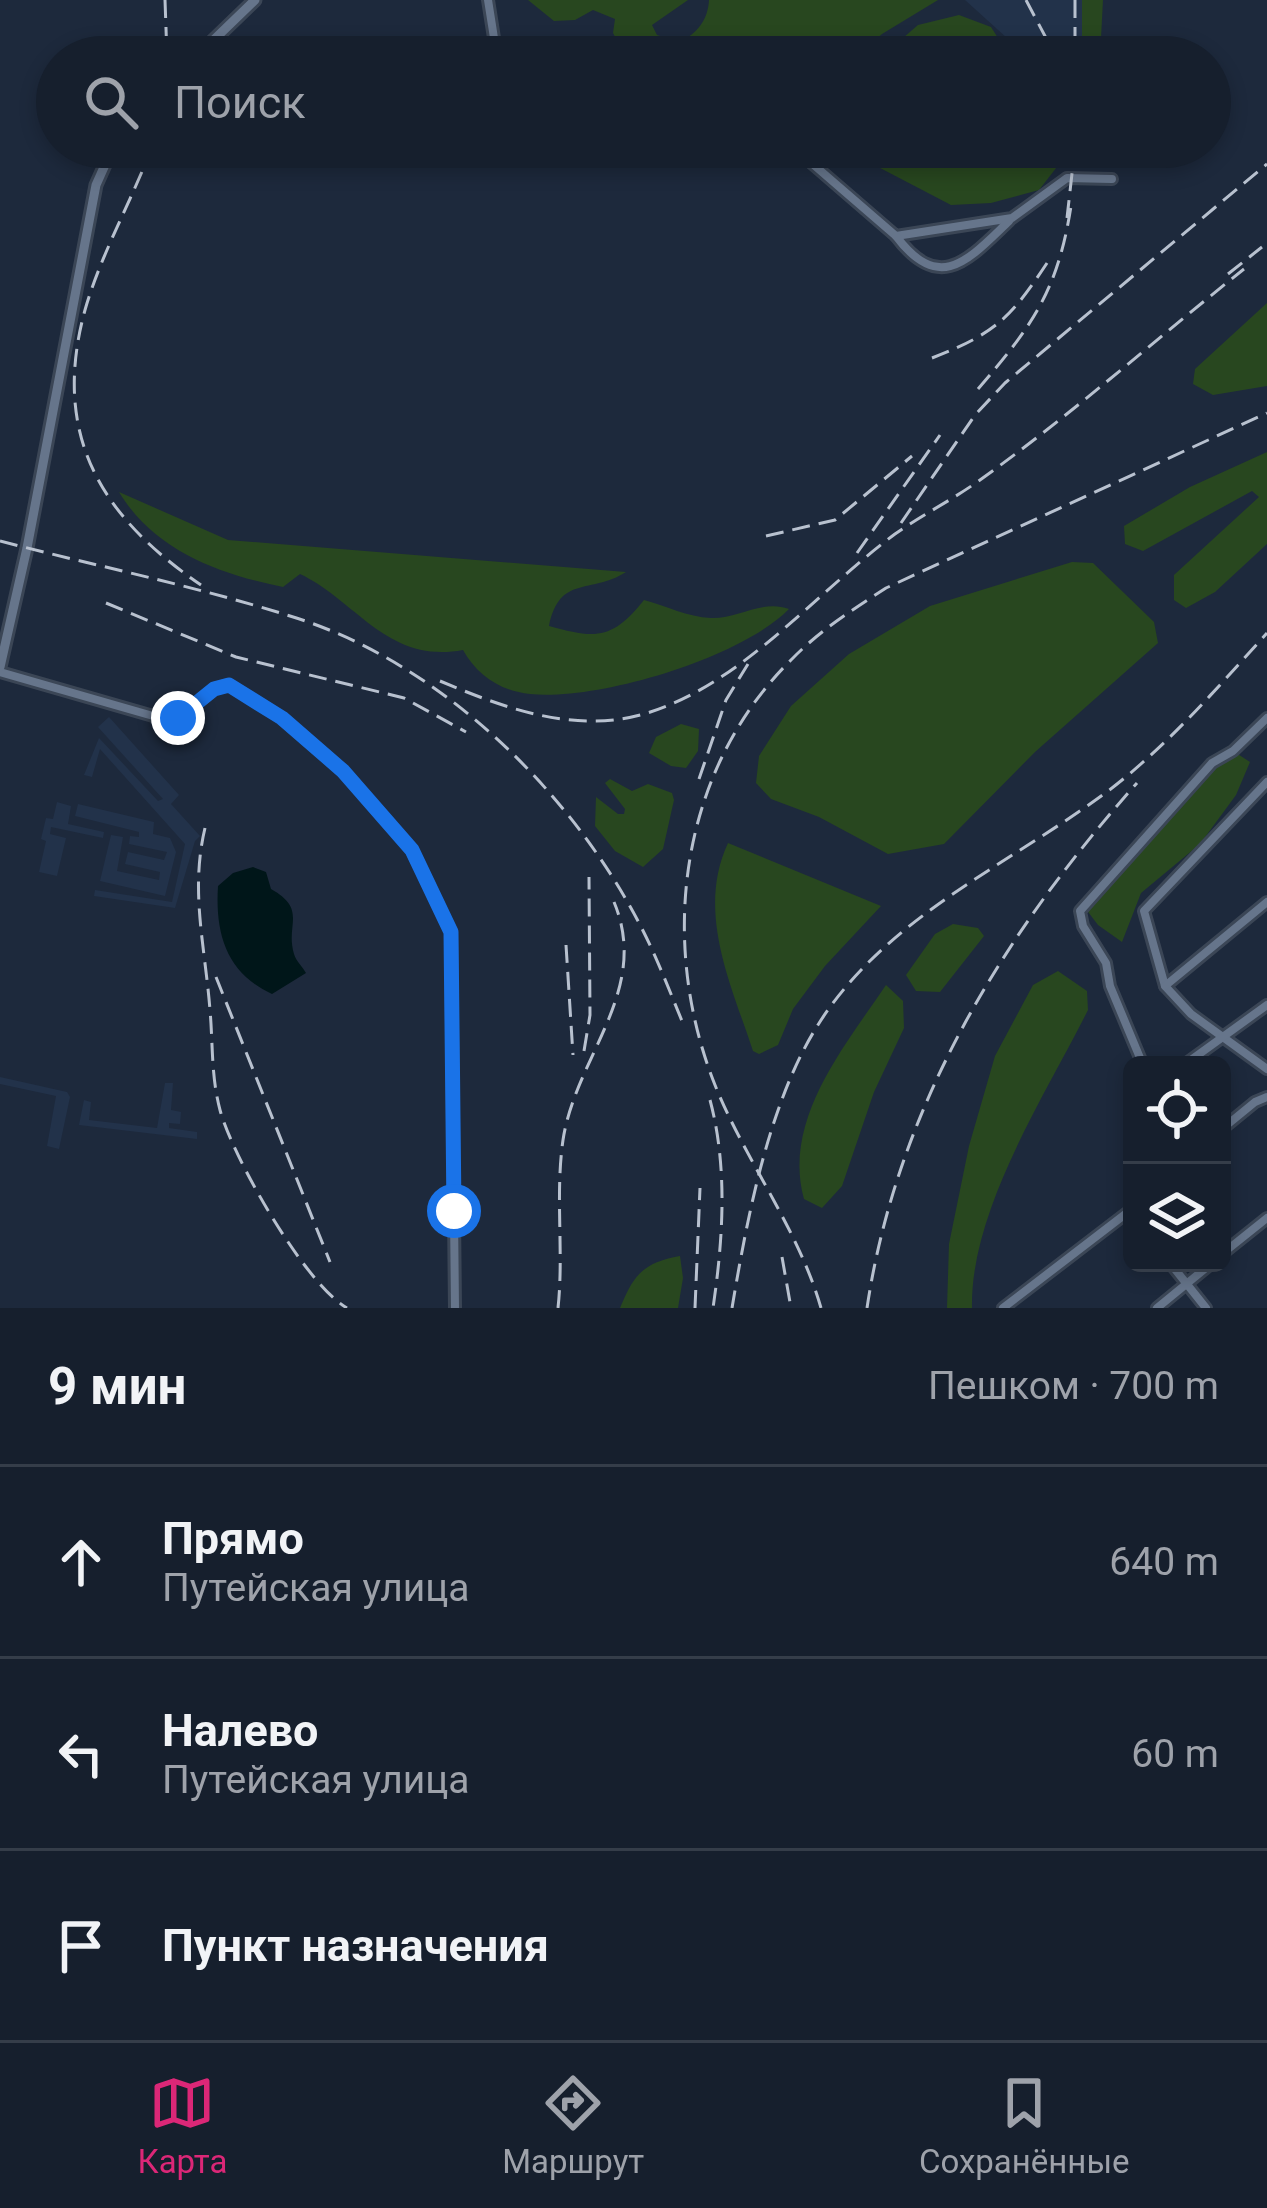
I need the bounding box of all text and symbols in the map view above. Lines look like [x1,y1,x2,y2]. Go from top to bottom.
search box [36,36,1231,168]
icon: search [78,69,144,135]
text: Поиск [174,76,306,129]
route end [151,691,205,745]
map controls [1123,1056,1231,1272]
button: locate [1123,1056,1231,1164]
button: layers [1123,1164,1231,1272]
route start [427,1184,481,1238]
text: 9 мин [48,1357,186,1416]
text: Пешком · 700 m [928,1363,1219,1409]
text: Прямо [162,1512,304,1565]
icon: ahead [48,1529,114,1595]
text: 640 m [1109,1539,1219,1585]
text: Путейская улица [162,1565,470,1611]
text: Налево [162,1704,319,1757]
icon: left [48,1721,114,1787]
text: 60 m [1131,1731,1219,1777]
text: Путейская улица [162,1757,470,1803]
icon: arrive [48,1913,114,1979]
text: Пункт назначения [162,1919,549,1972]
tab: Карта [137,2070,227,2181]
tab: Маршрут [502,2070,644,2181]
tab: Сохранённые [919,2070,1130,2181]

